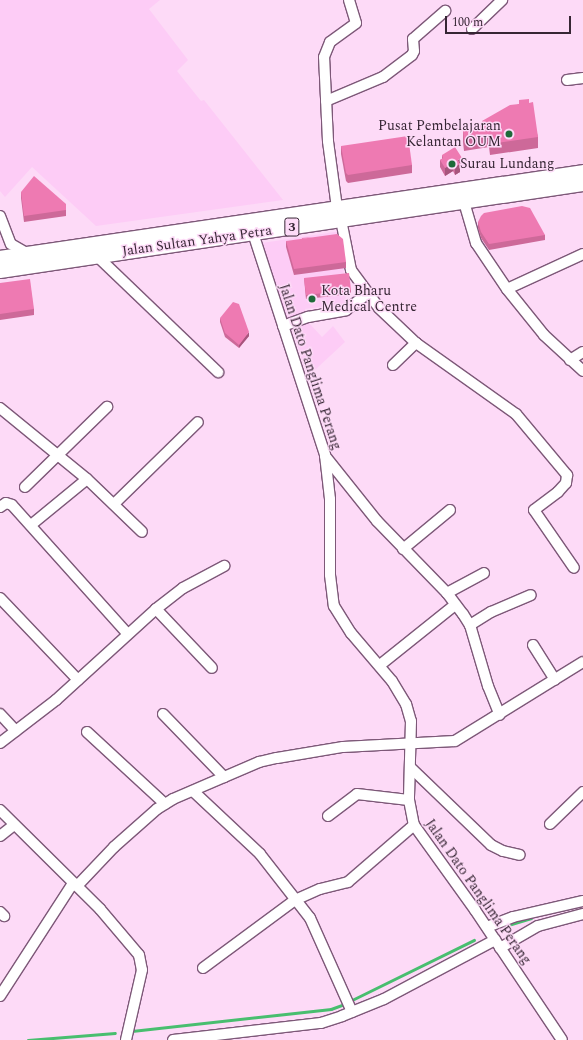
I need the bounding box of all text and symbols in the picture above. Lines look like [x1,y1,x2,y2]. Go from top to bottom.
scale bar [447,8,573,34]
text: 100 m [452,13,483,32]
place label: Pusat Pembelajaran Kelantan OUM [378,118,501,150]
marker: Pusat Pembelajaran Kelantan OUM [504,129,514,139]
place label: Surau Lundang [460,156,554,172]
marker: Surau Lundang [447,159,457,169]
road number: 3 [284,216,300,238]
street label: Jalan Sultan Yahya Petra [121,222,273,260]
street label: Jalan Dato Panglima Perang [275,282,345,452]
place label: Kota Bharu Medical Centre [321,283,417,316]
marker: Kota Bharu Medical Centre [306,293,318,305]
street label: Jalan Dato Panglima Perang [421,816,535,968]

